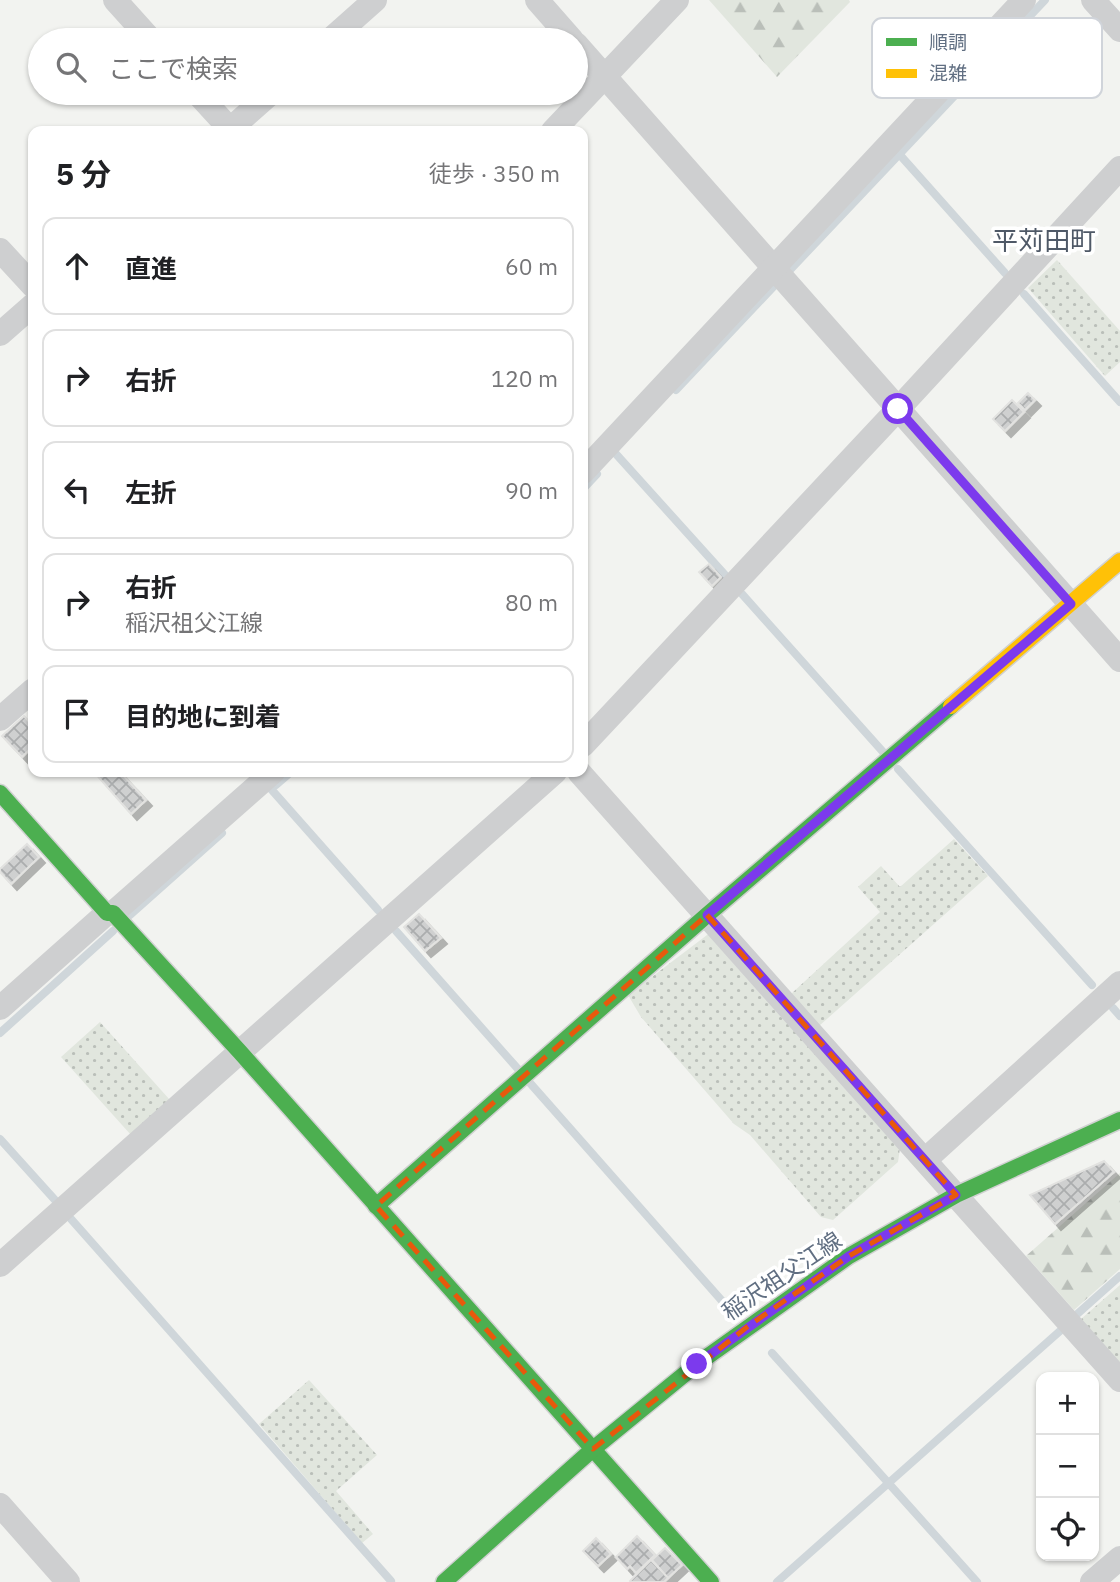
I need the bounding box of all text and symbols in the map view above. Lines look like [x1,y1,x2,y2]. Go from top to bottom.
legend [872,18,1102,98]
search box [28,28,588,105]
text: 順調 [929,30,967,54]
icon: search [52,48,90,86]
text: ここで検索 [108,51,238,85]
text: 混雑 [929,61,967,85]
text: 5 分 [56,154,111,193]
text: 徒歩 · 350 m [429,158,560,188]
district label: 平苅田町 [992,223,1096,257]
icon: ahead [58,247,96,285]
text: 直進 [125,251,177,285]
text: 60 m [505,251,558,281]
icon: right [58,359,96,397]
text: 右折 [125,363,177,397]
text: 120 m [491,363,558,393]
route start [882,393,913,424]
icon: left [58,471,96,509]
text: 左折 [125,475,177,509]
text: 90 m [505,475,558,505]
text: 右折 [125,570,177,604]
icon: right [58,583,96,621]
text: 80 m [505,587,558,617]
text: 稲沢祖父江線 [125,607,263,637]
icon: arrive [58,695,96,733]
text: 目的地に到着 [125,699,281,733]
street label: 稲沢祖父江線 [716,1224,847,1326]
route end [681,1348,712,1379]
map controls [1036,1372,1099,1561]
button: + [1036,1372,1099,1435]
button: − [1036,1435,1099,1498]
button: locate [1036,1498,1099,1561]

